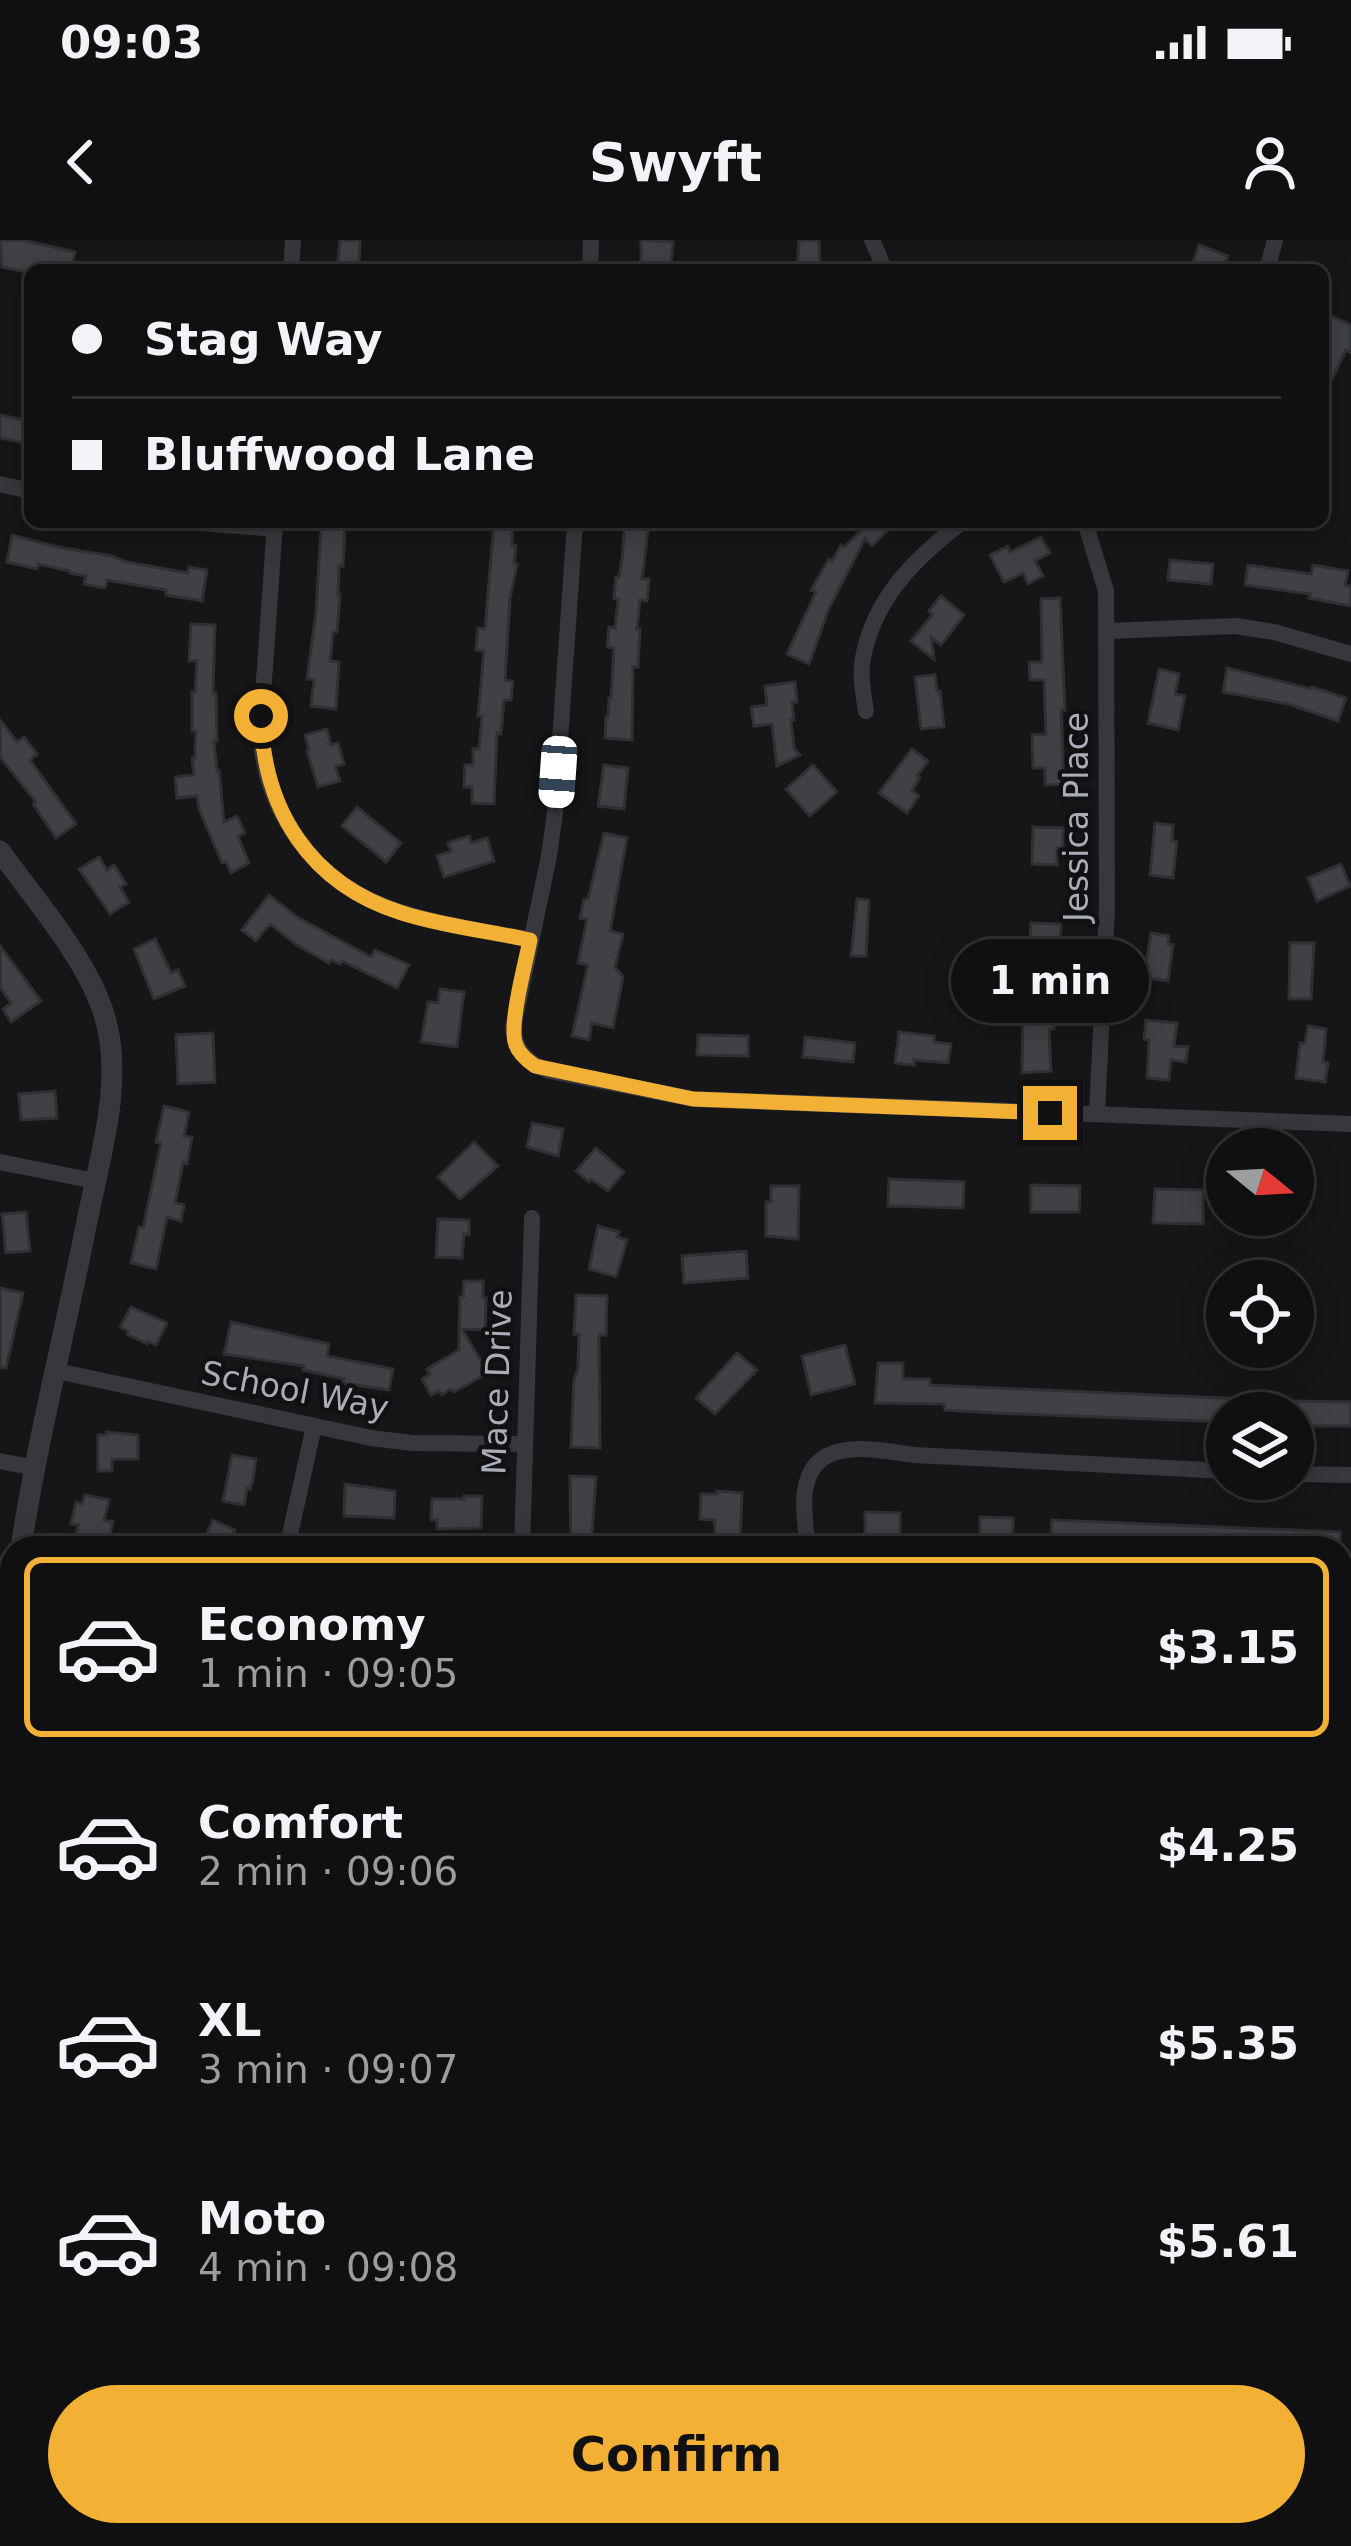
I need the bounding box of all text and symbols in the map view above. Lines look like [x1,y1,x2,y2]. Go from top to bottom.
text: 09:03 [60,16,203,69]
icon: back [48,129,114,195]
icon: person [1237,129,1303,195]
text: Swyft [589,131,762,194]
text: Stag Way [144,313,383,366]
text: Bluffwood Lane [144,428,535,481]
route start [234,689,288,743]
street label: Jessica Place [1057,712,1096,924]
car [538,735,578,809]
callout: 1 min [951,939,1149,1023]
text: 1 min [989,958,1111,1003]
route end [1023,1086,1077,1140]
north arrow [1206,1128,1314,1236]
map controls [1206,1128,1314,1500]
button: locate [1206,1260,1314,1368]
street label: Mace Drive [474,1289,520,1475]
street label: School Way [198,1353,392,1427]
button: layers [1206,1392,1314,1500]
icon: car [54,1593,162,1701]
text: Economy [198,1598,426,1651]
text: $3.15 [1157,1621,1299,1674]
text: 1 min · 09:05 [198,1651,458,1696]
icon: car [54,1791,162,1899]
text: Comfort [198,1796,403,1849]
text: $4.25 [1157,1819,1299,1872]
text: 2 min · 09:06 [198,1849,458,1894]
icon: car [54,1989,162,2097]
text: XL [198,1994,261,2047]
text: $5.35 [1157,2017,1299,2070]
text: 3 min · 09:07 [198,2047,458,2092]
icon: car [54,2187,162,2295]
text: Moto [198,2192,326,2245]
text: $5.61 [1157,2215,1299,2268]
text: 4 min · 09:08 [198,2245,458,2290]
button: Confirm [48,2385,1305,2523]

